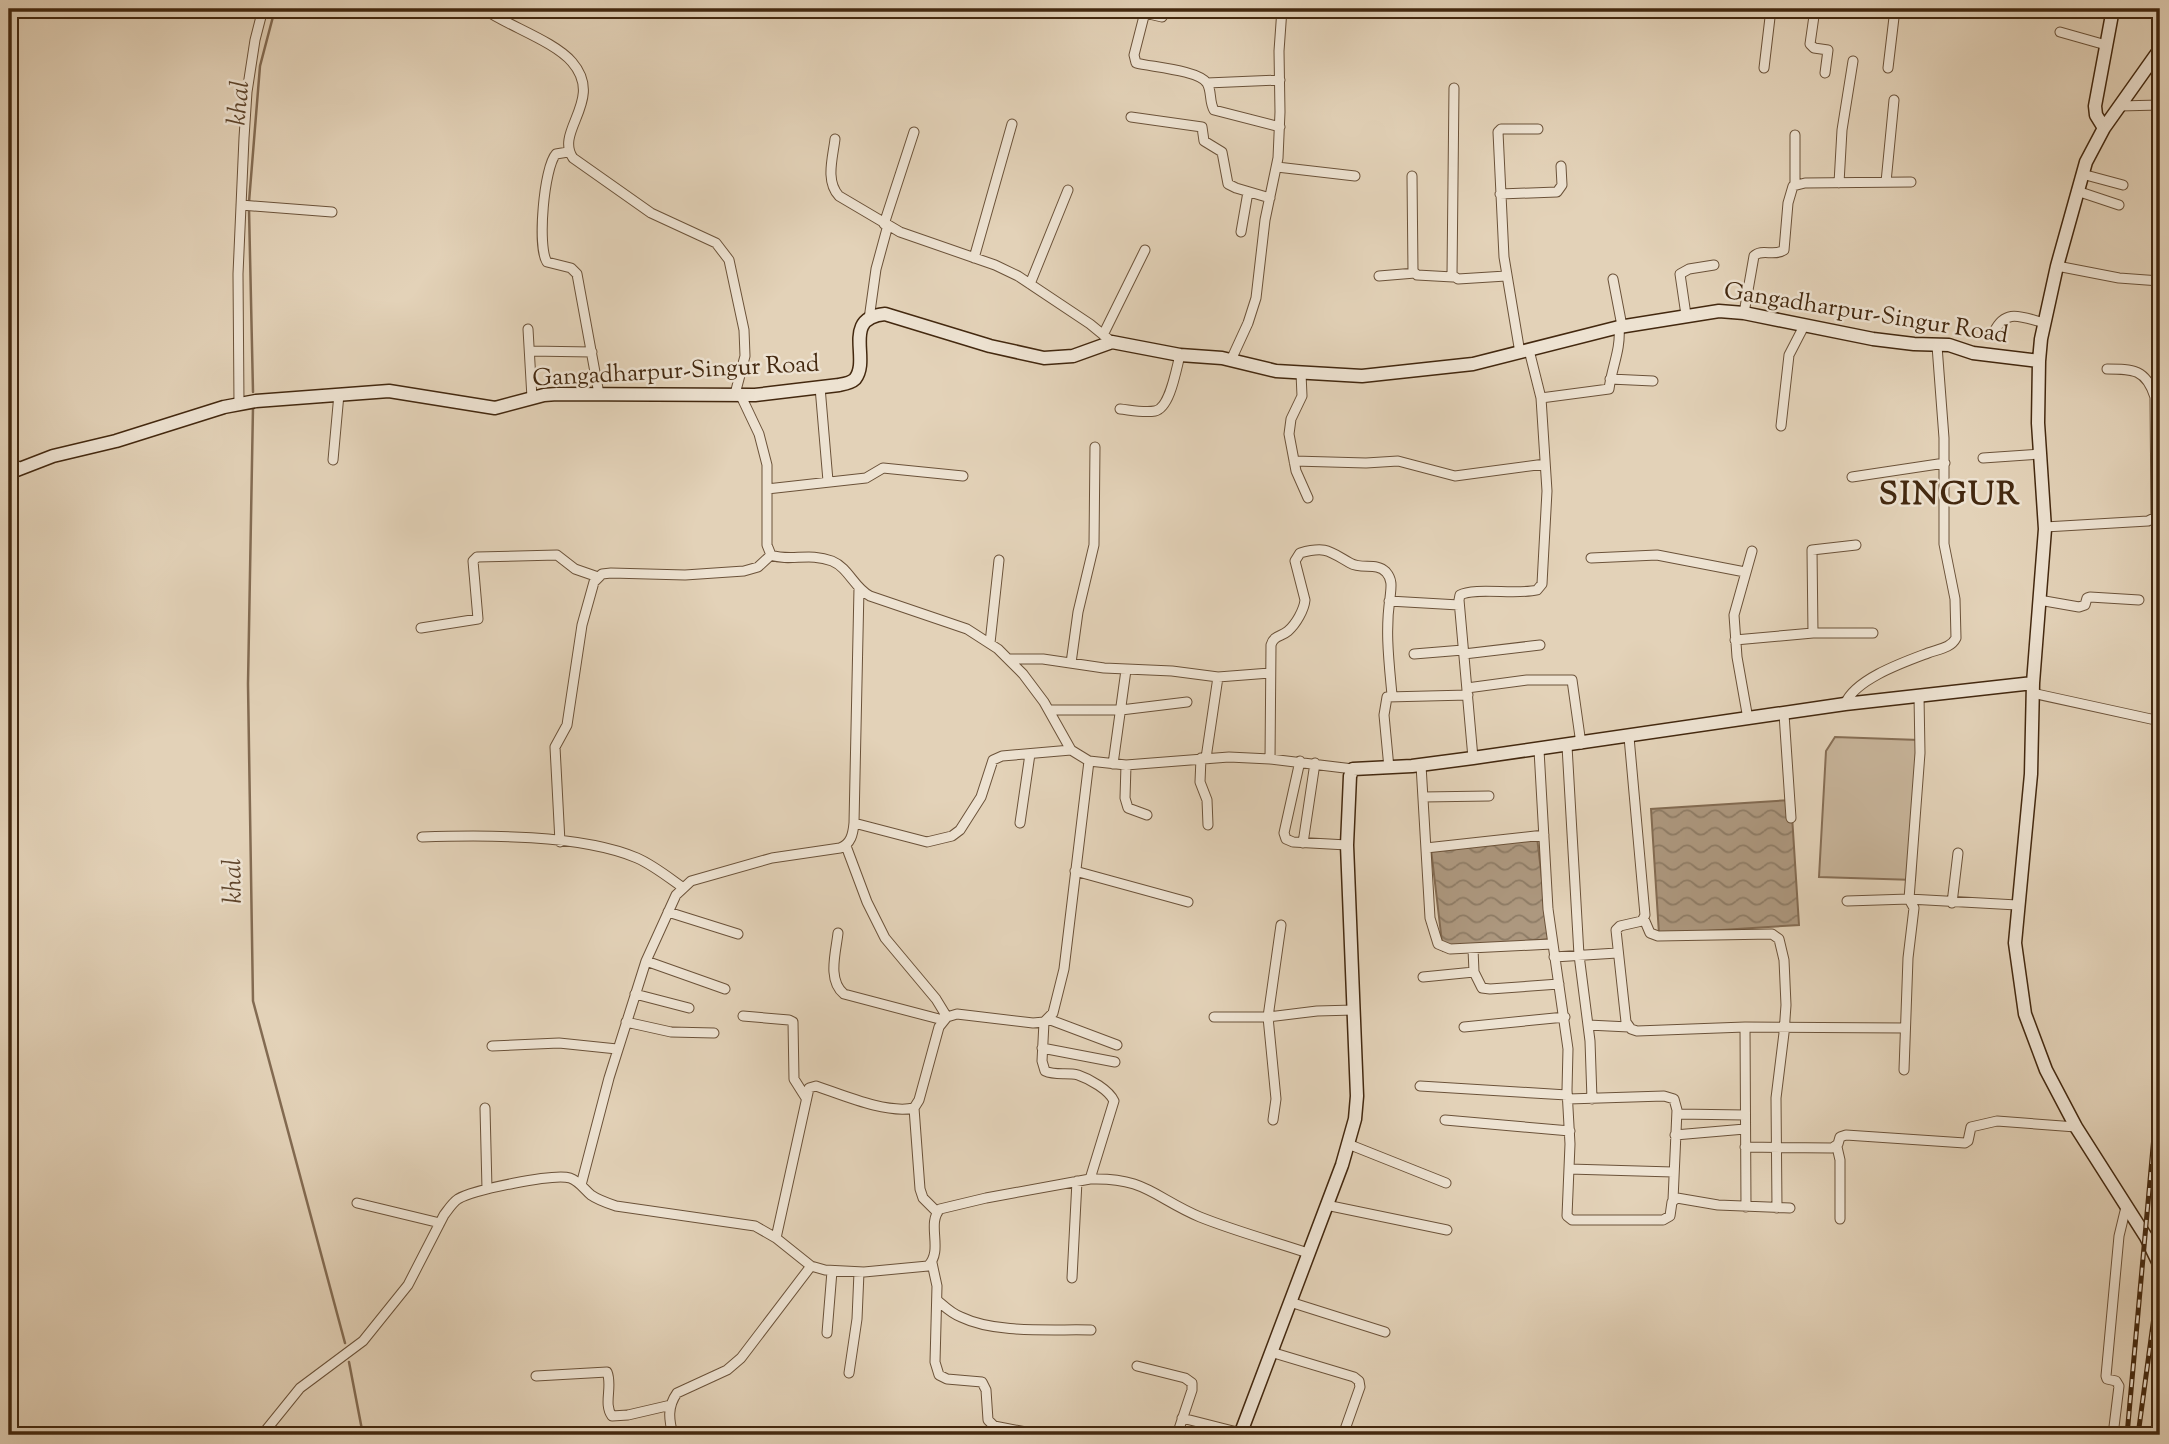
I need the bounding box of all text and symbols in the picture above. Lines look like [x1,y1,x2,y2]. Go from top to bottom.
water label: khal [220,79,260,127]
street label: Gangadharpur-Singur Road [1721,275,2011,353]
street label: Gangadharpur-Singur Road [532,347,821,396]
district label: SINGUR [1879,473,2021,519]
water label: khal [215,858,253,904]

